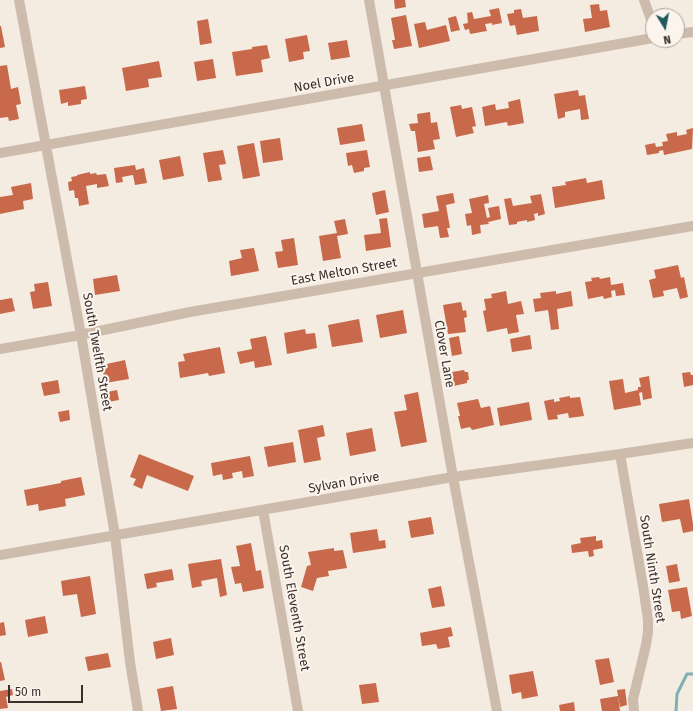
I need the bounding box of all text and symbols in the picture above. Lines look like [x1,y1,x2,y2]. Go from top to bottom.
north arrow [645,8,685,48]
text: N [662,32,672,46]
street label: Noel Drive [292,70,356,96]
street label: East Melton Street [290,255,398,289]
street label: South Twelfth Street [79,292,115,412]
street label: Clover Lane [430,319,458,389]
street label: Sylvan Drive [307,469,381,497]
street label: South Ninth Street [636,514,668,624]
street label: South Eleventh Street [275,544,313,672]
scale bar [10,677,85,703]
text: 50 m [15,685,41,699]

